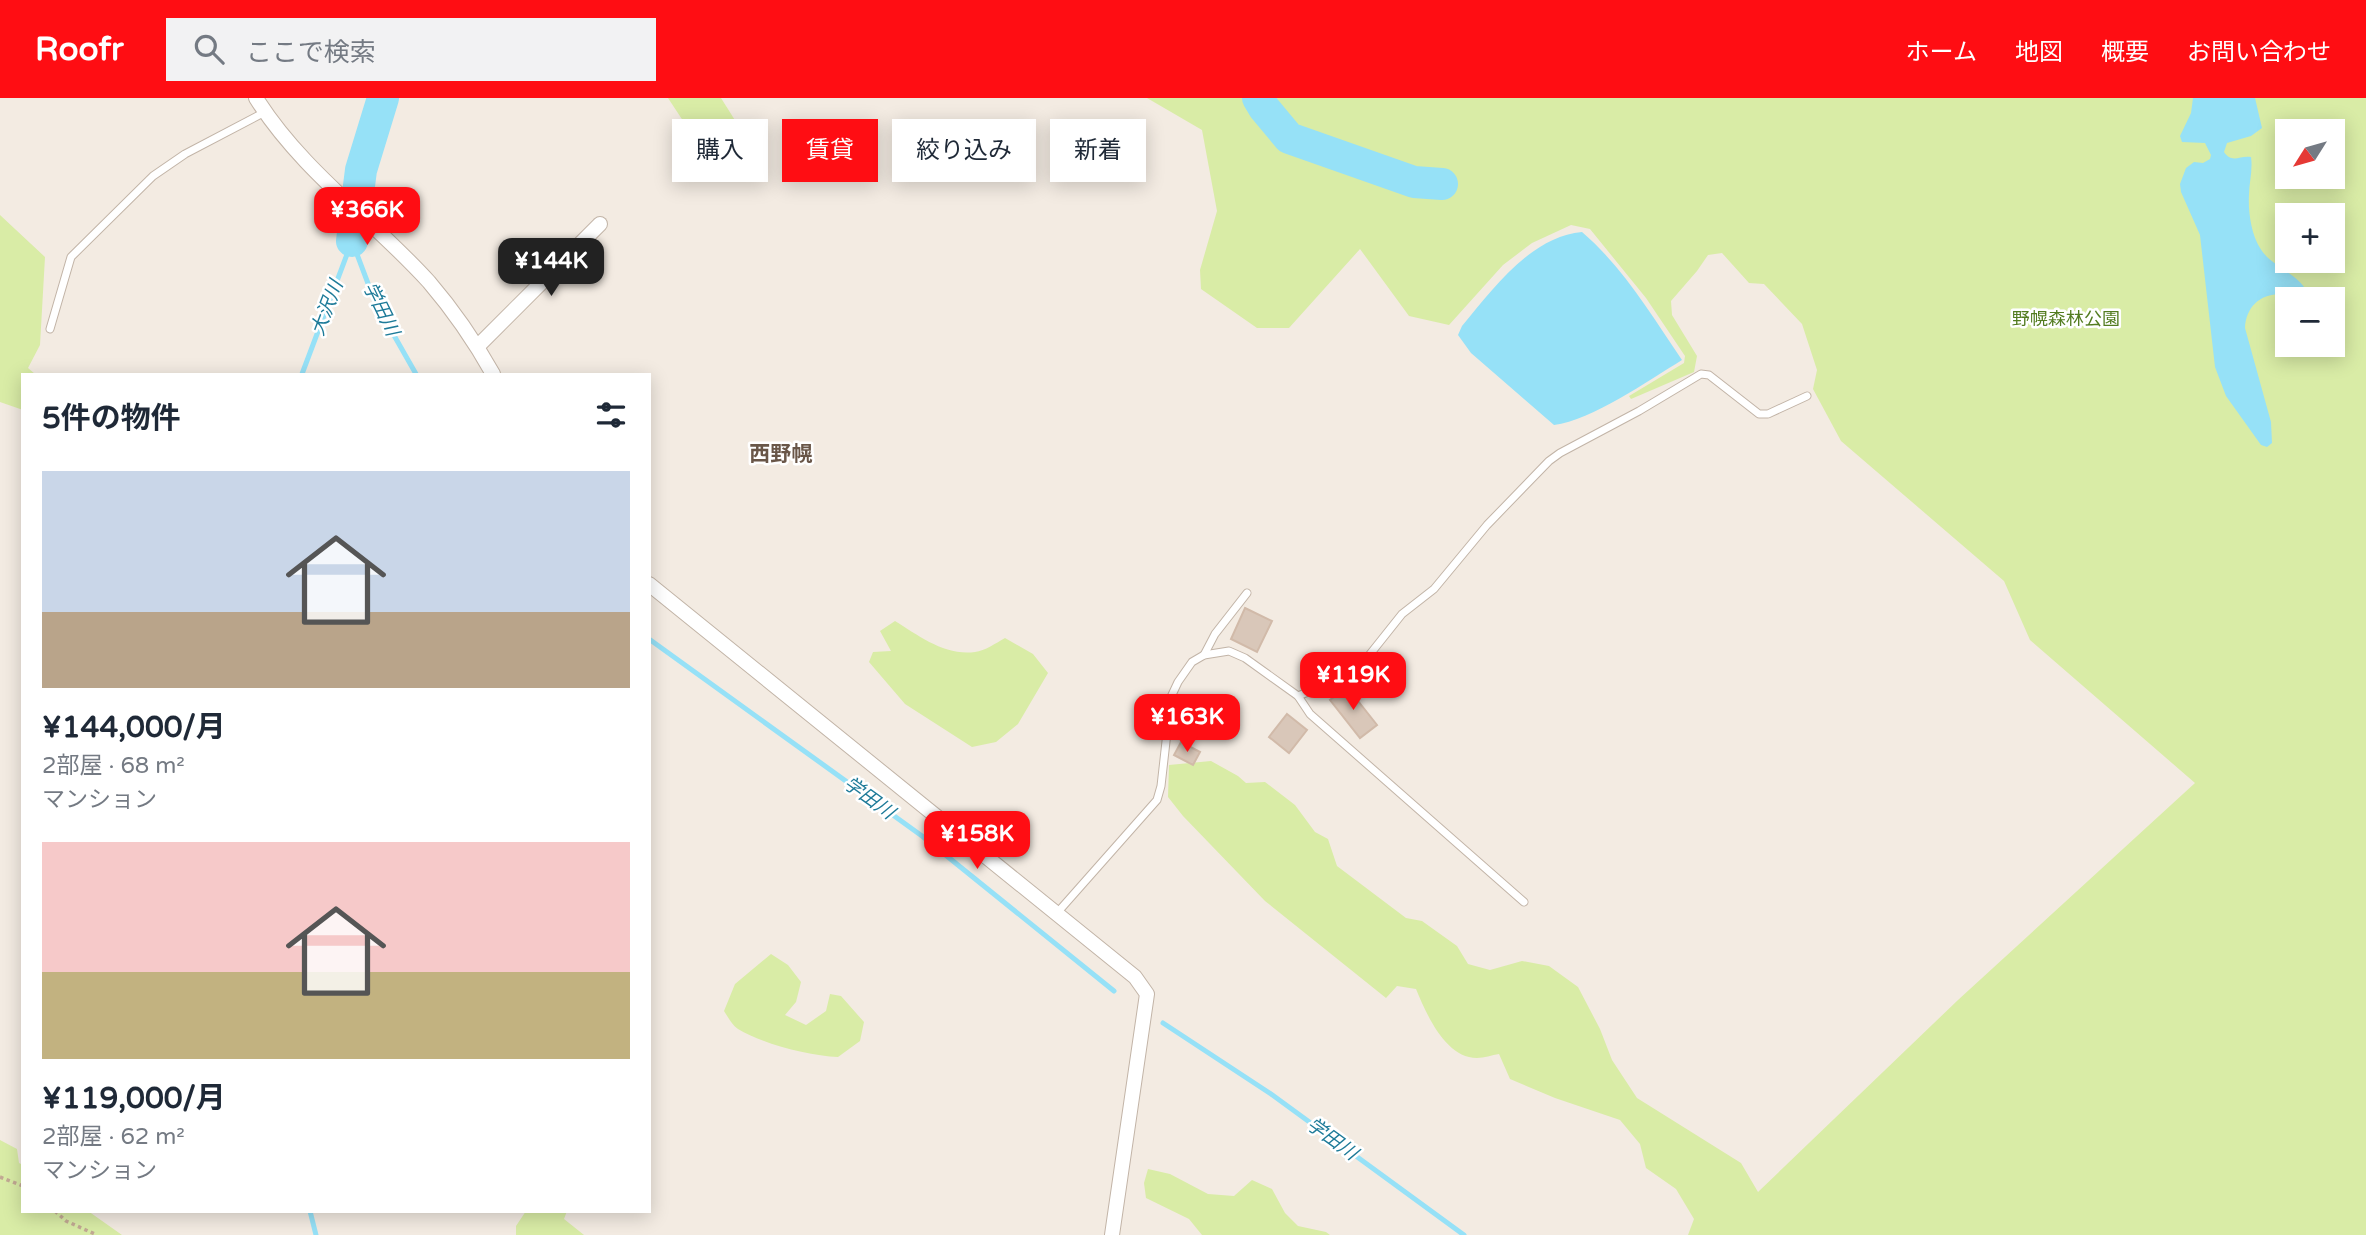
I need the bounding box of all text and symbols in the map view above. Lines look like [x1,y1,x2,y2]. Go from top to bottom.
search box [166,18,656,81]
text: Roofr [35,30,124,69]
icon: search [190,30,228,68]
text: ここで検索 [246,37,376,68]
text: ホーム [1906,38,1977,67]
text: 地図 [2015,38,2063,67]
text: 概要 [2101,38,2149,67]
text: お問い合わせ [2187,38,2331,67]
chip: 購入 [672,119,768,182]
chip: 賃貸 [782,119,878,182]
chip: 絞り込み [892,119,1036,182]
chip: 新着 [1050,119,1146,182]
north arrow [2275,119,2345,189]
map controls [2275,119,2345,357]
pin: ¥366K [318,188,416,247]
text: ¥366K [330,196,404,224]
button: + [2275,203,2345,273]
pin: ¥144K [502,238,600,298]
text: ¥144K [514,247,588,275]
water label: 大沢川 [307,276,348,339]
water label: 学田川 [359,279,404,341]
button: − [2275,287,2345,357]
park label: 野幌森林公園 [2012,308,2120,330]
icon: filters [592,396,630,434]
text: 5件の物件 [42,400,181,437]
district label: 西野幌 [750,442,813,467]
icon: home [273,517,399,643]
pin: ¥119K [1304,652,1402,712]
text: ¥119K [1316,661,1390,689]
pin: ¥163K [1138,694,1236,754]
text: ¥163K [1150,703,1224,731]
text: ¥144,000/月 [42,709,226,746]
text: 2部屋 · 68 m² [42,752,185,780]
water label: 学田川 [839,772,900,825]
text: マンション [42,786,157,814]
pin: ¥158K [928,812,1026,871]
text: ¥158K [940,820,1014,848]
icon: home [273,888,399,1014]
text: ¥119,000/月 [42,1080,226,1117]
water label: 学田川 [1302,1113,1363,1166]
text: 2部屋 · 62 m² [42,1123,185,1151]
text: マンション [42,1157,157,1185]

